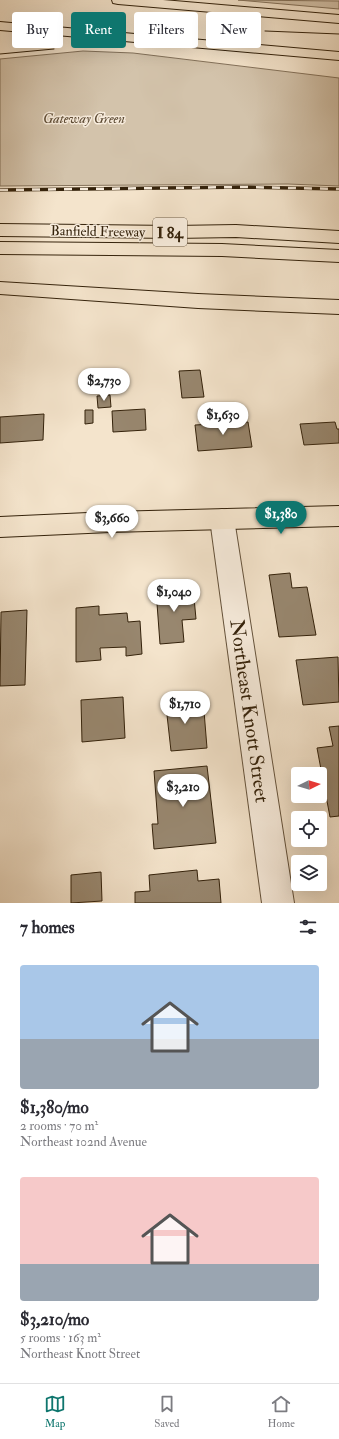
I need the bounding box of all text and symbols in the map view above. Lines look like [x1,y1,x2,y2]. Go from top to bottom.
chip: Buy [12,12,63,48]
chip: Rent [71,12,126,48]
chip: Filters [134,12,198,48]
chip: New [206,12,261,48]
park label: Gateway Green [43,110,125,127]
road number: I 84 [153,218,187,246]
street label: Banfield Freeway [50,222,146,242]
pin: $2,730 [71,368,137,402]
text: $2,730 [87,373,121,389]
pin: $1,630 [190,402,256,436]
text: $1,630 [206,407,240,423]
pin: $1,380 [248,501,314,535]
pin: $3,660 [79,505,145,539]
text: $1,380 [265,506,297,522]
text: $3,660 [94,510,130,526]
pin: $1,040 [141,579,207,613]
text: $1,040 [156,584,192,600]
street label: Northeast Knott Street [224,618,275,805]
pin: $1,710 [152,691,218,725]
text: $1,710 [169,696,201,712]
north arrow [291,767,327,803]
map controls [291,767,327,891]
pin: $3,210 [150,774,216,808]
text: $3,210 [166,779,200,795]
button: locate [291,811,327,847]
button: layers [291,855,327,891]
icon: filters [297,916,319,938]
text: 7 homes [20,917,75,938]
icon: home [134,991,206,1063]
text: $1,380/mo [20,1097,89,1118]
text: 2 rooms · 70 m² [20,1118,98,1134]
text: Northeast 102nd Avenue [20,1134,147,1150]
icon: home [134,1203,206,1275]
text: $3,210/mo [20,1309,89,1330]
text: 5 rooms · 163 m² [20,1330,101,1346]
text: Northeast Knott Street [20,1346,140,1362]
tab: Map [44,1393,66,1430]
tab: Saved [154,1393,179,1430]
tab: Home [268,1393,295,1430]

